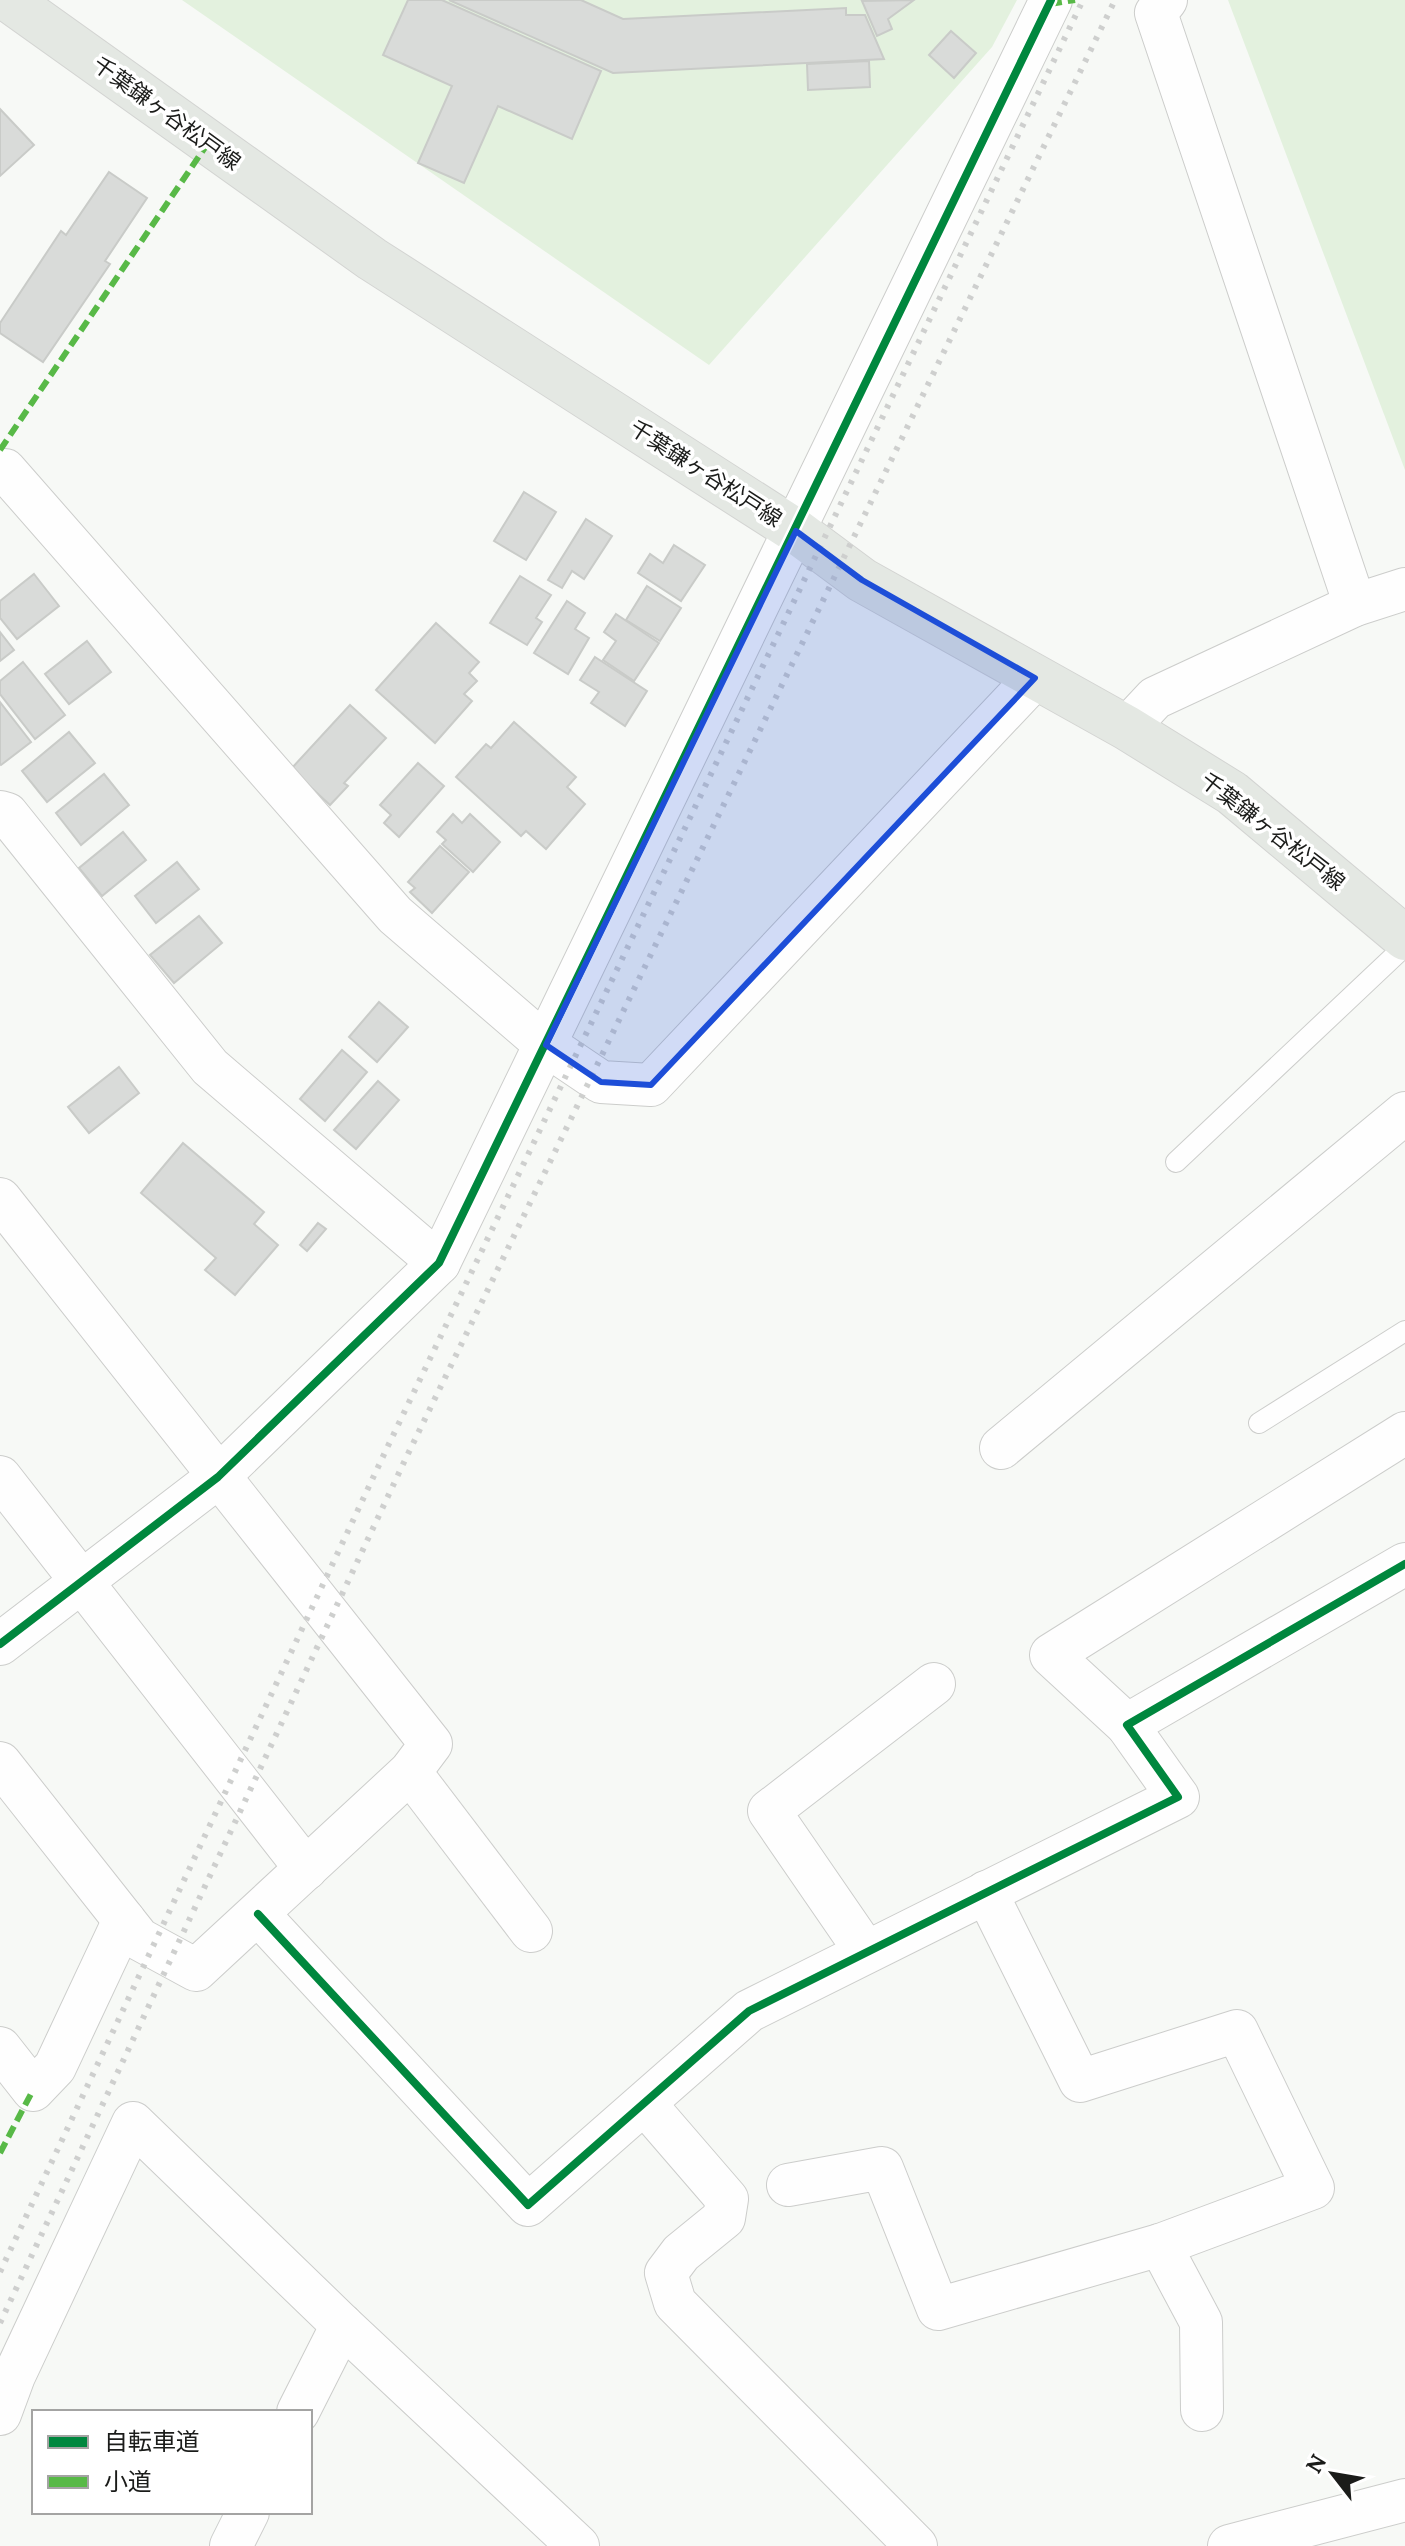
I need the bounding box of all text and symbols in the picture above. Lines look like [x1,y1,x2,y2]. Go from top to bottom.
street label: 千葉鎌ヶ谷松戸線 [88,50,246,176]
street label: 千葉鎌ヶ谷松戸線 [625,413,787,533]
street label: 千葉鎌ヶ谷松戸線 [1195,766,1351,896]
legend [32,2410,312,2514]
text: 自転車道 [104,2426,200,2457]
north arrow [1293,2434,1373,2514]
text: N [1299,2449,1332,2478]
text: 小道 [104,2466,152,2497]

